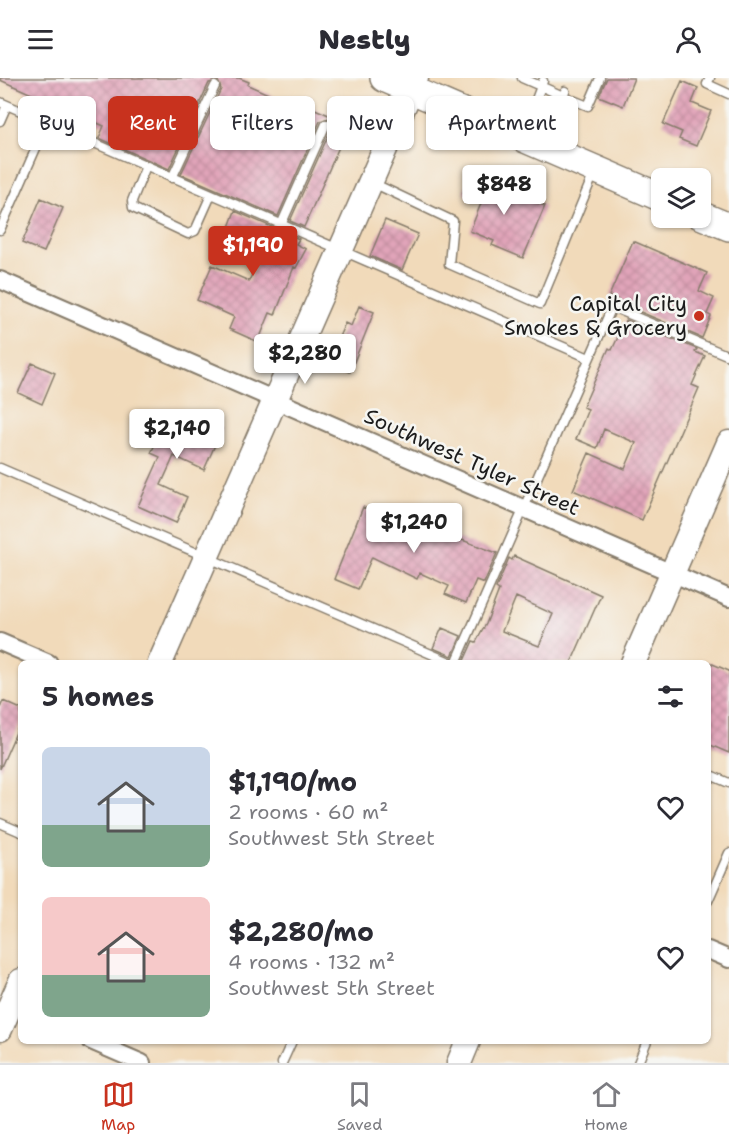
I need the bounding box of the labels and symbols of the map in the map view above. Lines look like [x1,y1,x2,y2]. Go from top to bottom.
pin: $848 [468,165,540,216]
pin: $1,190 [204,226,302,277]
place label: Capital City Smokes & Grocery [504,290,687,342]
marker: Capital City Smokes & Grocery [692,309,706,323]
pin: $2,280 [256,334,354,385]
street label: Southwest Tyler Street [360,402,584,522]
pin: $2,140 [128,409,226,460]
pin: $1,240 [365,503,463,554]

